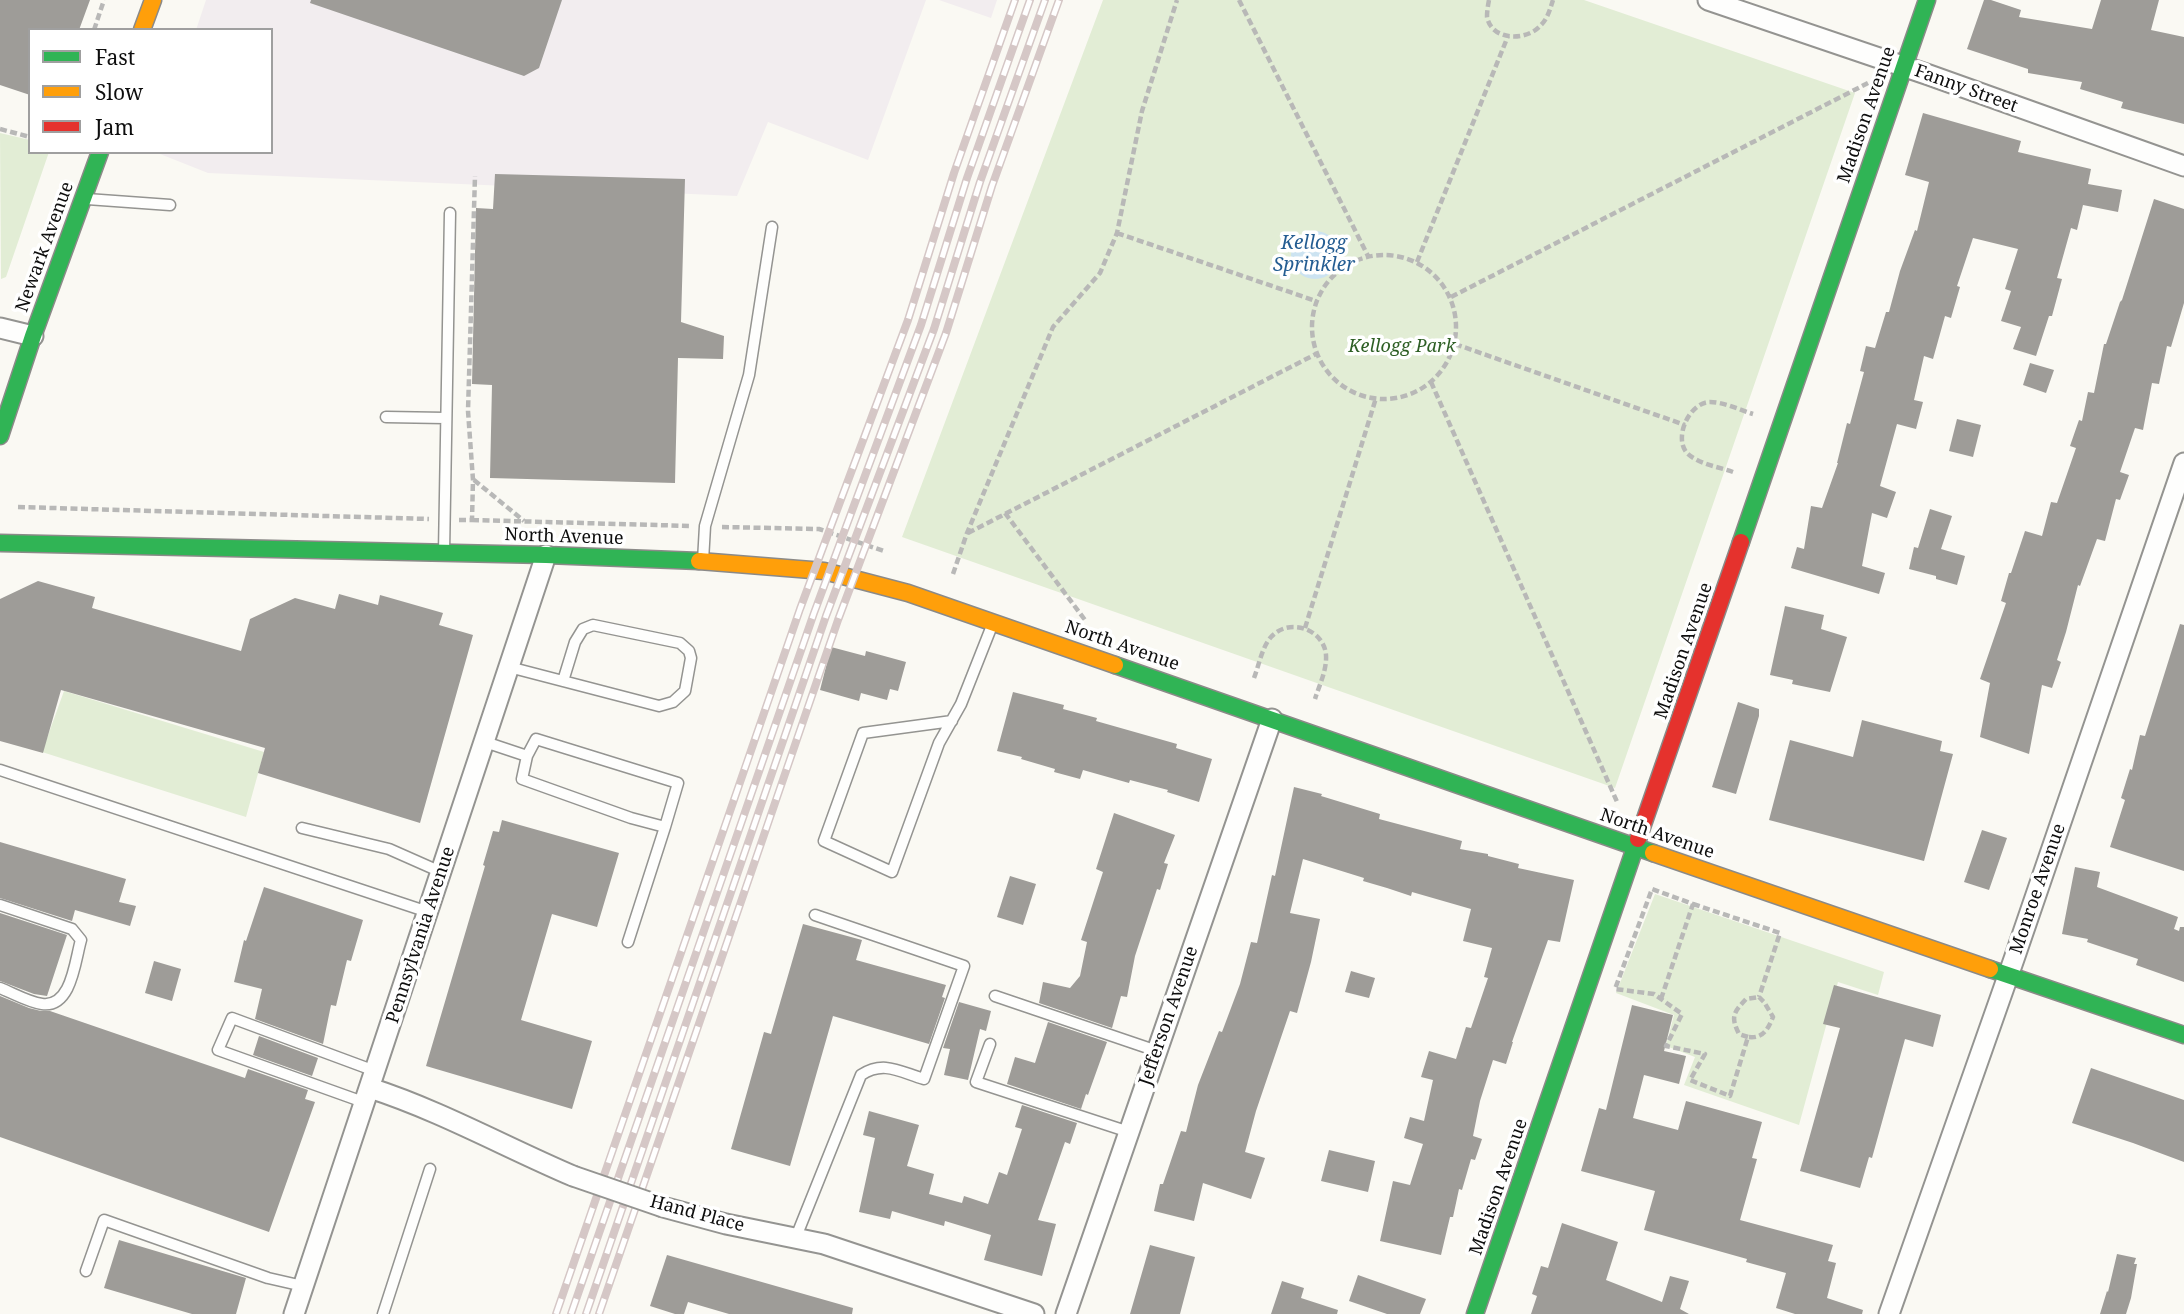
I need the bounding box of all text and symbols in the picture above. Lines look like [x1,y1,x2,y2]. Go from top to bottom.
legend [28,28,273,154]
text: Fast [95,43,135,71]
street label: Madison Avenue [1834,44,1900,186]
street label: Fanny Street [1912,60,2020,118]
text: Slow [95,78,143,106]
text: Jam [95,113,134,141]
street label: Newark Avenue [11,179,79,315]
water label: Kellogg Sprinkler [1273,233,1355,277]
park label: Kellogg Park [1348,336,1456,358]
street label: North Avenue [504,524,624,550]
street label: Madison Avenue [1651,580,1717,722]
street label: North Avenue [1062,616,1182,676]
street label: North Avenue [1597,804,1717,864]
street label: Monroe Avenue [2006,821,2070,957]
street label: Pennsylvania Avenue [382,844,460,1026]
street label: Jefferson Avenue [1135,943,1203,1089]
street label: Madison Avenue [1466,1116,1532,1258]
street label: Hand Place [647,1191,747,1237]

